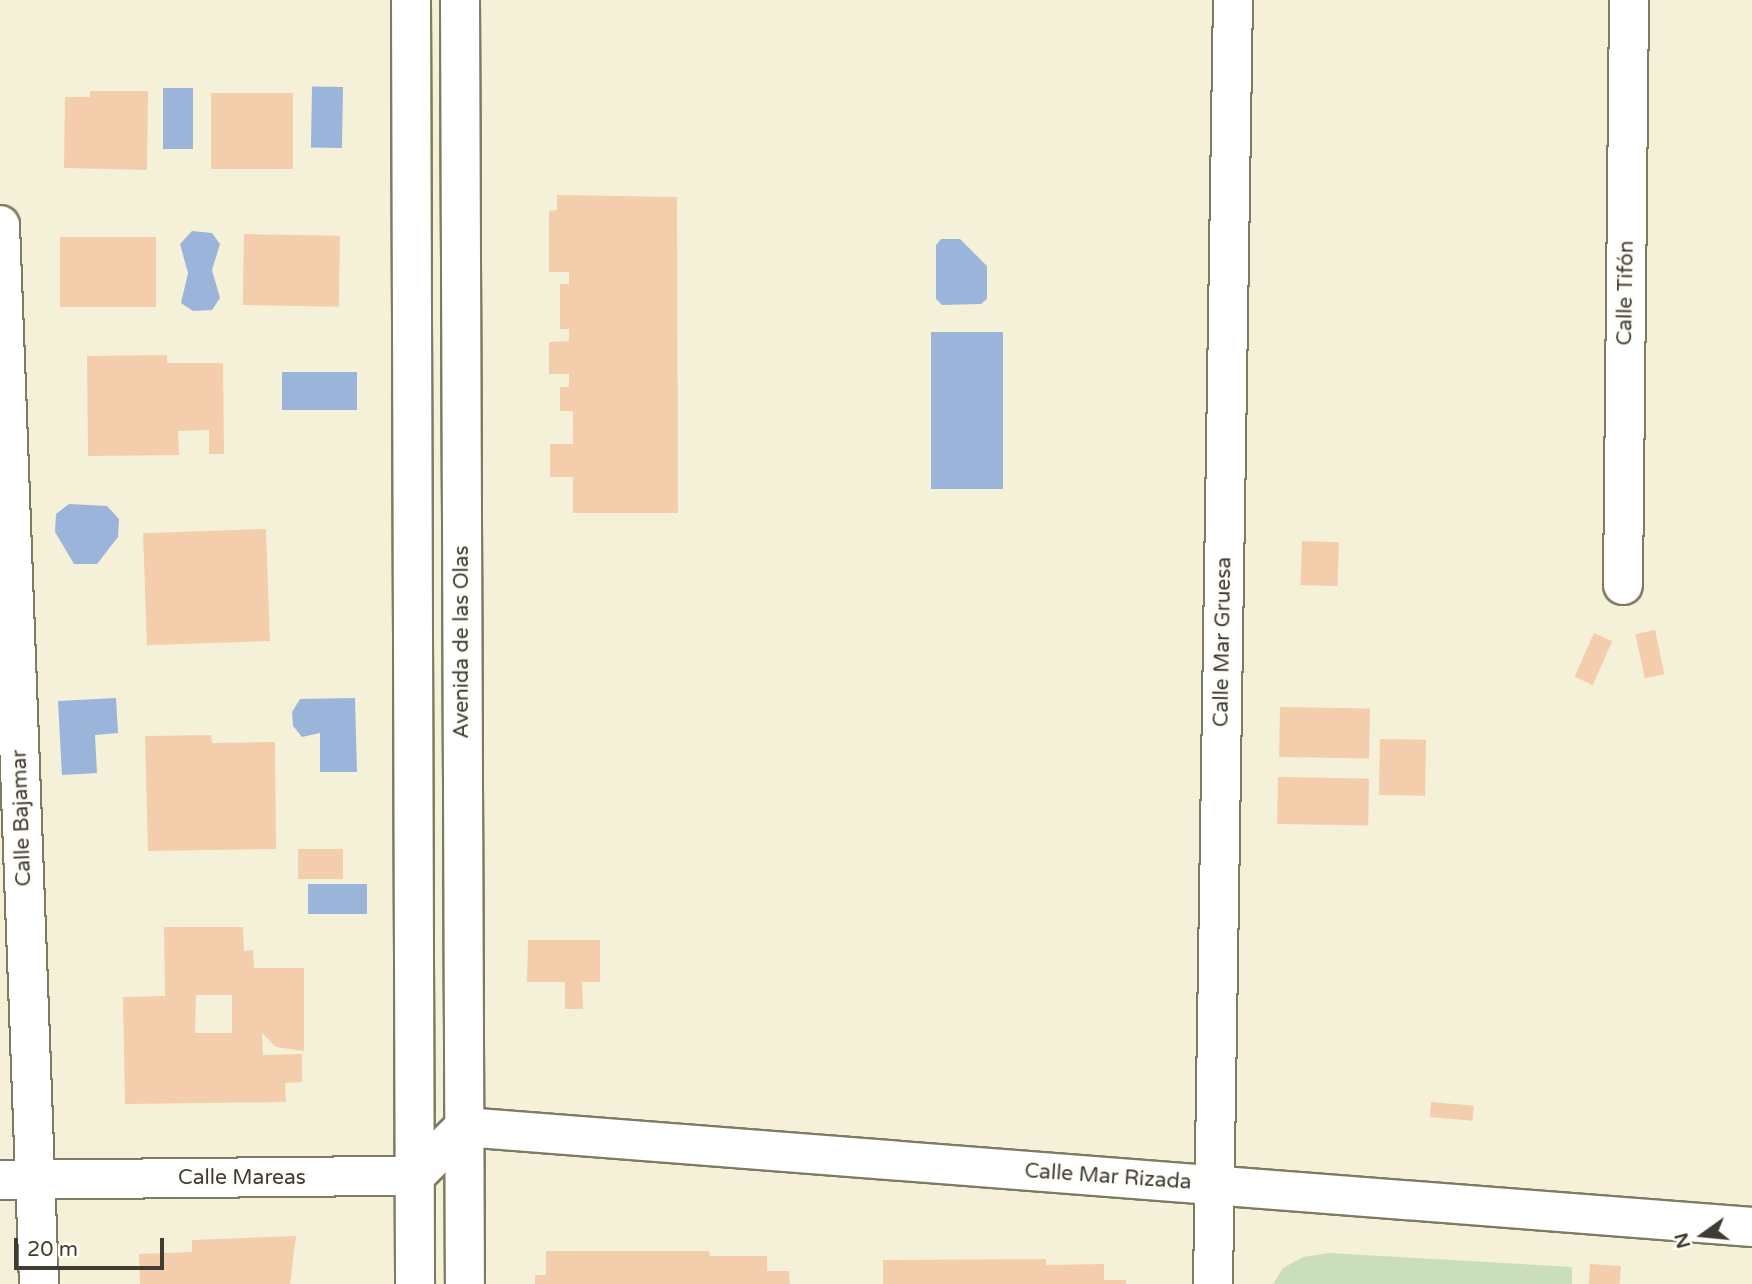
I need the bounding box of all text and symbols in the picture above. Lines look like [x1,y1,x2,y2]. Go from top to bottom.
street label: Calle Tifón [1612,240,1640,346]
street label: Avenida de las Olas [449,545,475,739]
street label: Calle Mar Gruesa [1209,557,1237,727]
street label: Calle Bajamar [7,749,37,887]
street label: Calle Mar Rizada [1024,1159,1192,1195]
street label: Calle Mareas [178,1165,306,1191]
north arrow [1668,1200,1738,1270]
scale bar [18,1224,168,1268]
text: N [1670,1230,1695,1251]
text: 20 m [27,1237,78,1262]

